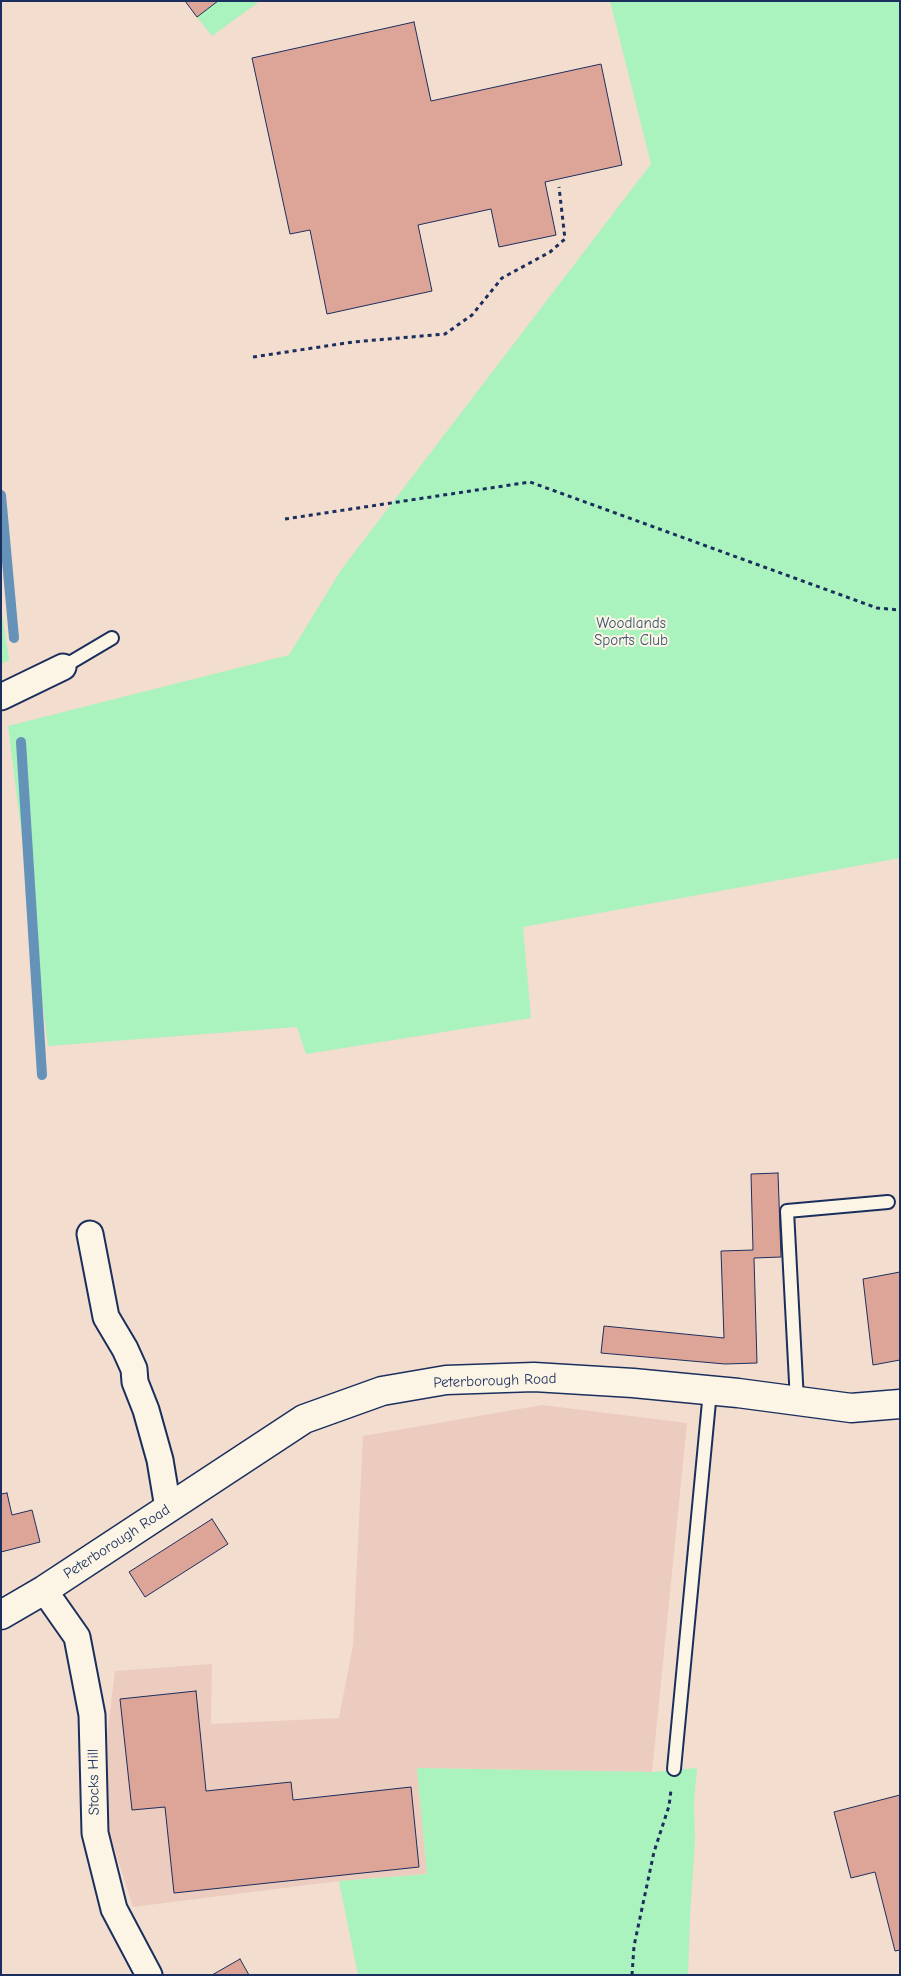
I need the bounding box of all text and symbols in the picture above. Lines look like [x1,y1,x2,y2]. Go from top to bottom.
park label: Woodlands Sports Club [594,615,668,650]
street label: Peterborough Road [433,1370,557,1392]
street label: Peterborough Road [60,1501,174,1583]
street label: Stocks Hill [84,1749,104,1815]

